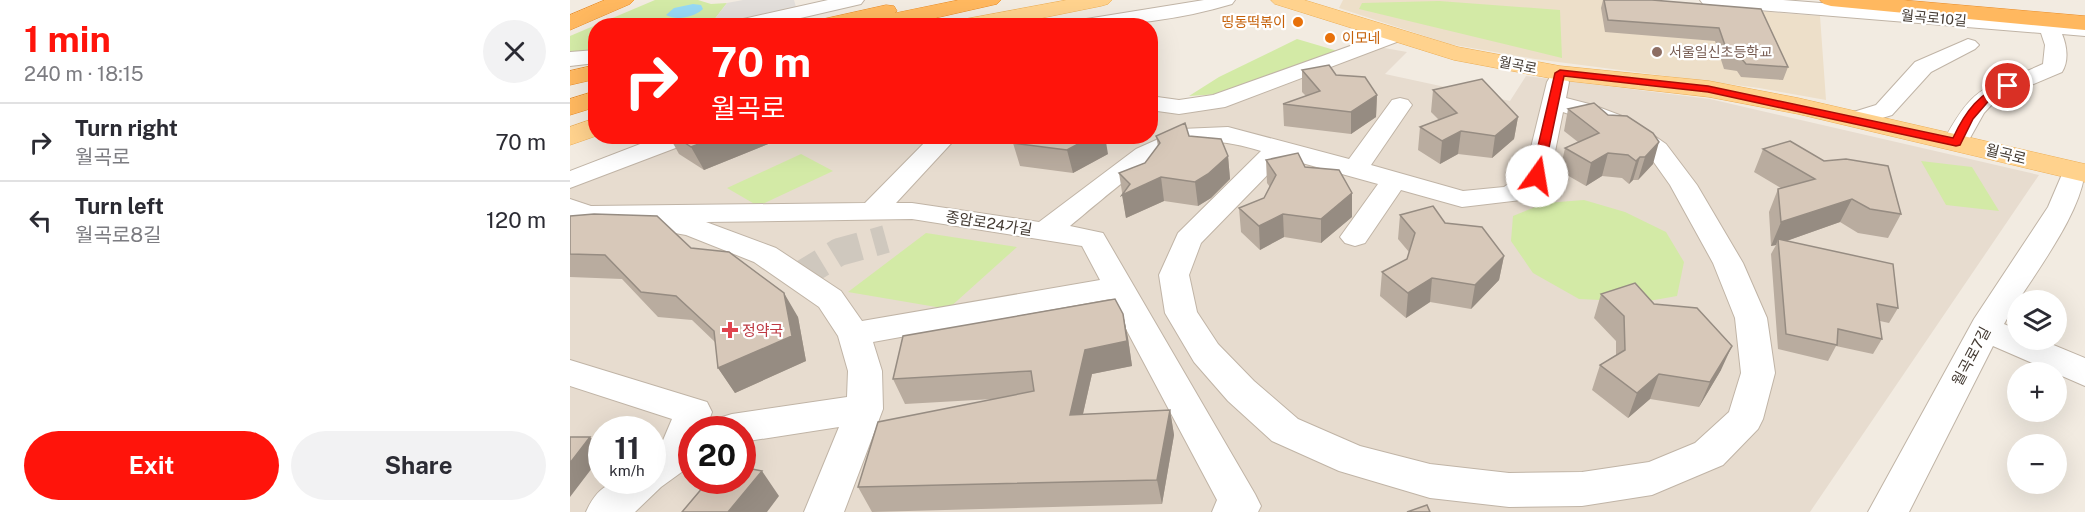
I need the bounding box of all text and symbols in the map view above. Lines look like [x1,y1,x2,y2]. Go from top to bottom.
street label: 월곡로10길 [1901,7,1967,29]
place label: 띵동떡볶이 [1222,14,1286,30]
marker: 띵동떡볶이 [1291,15,1305,29]
text: 1 min [24,18,111,60]
button: close [483,20,546,83]
place label: 이모네 [1342,30,1381,46]
marker: 이모네 [1323,31,1337,45]
text: 70 m [711,37,811,86]
icon: right [612,42,690,120]
place label: 서울일신초등학교 [1669,44,1772,60]
marker: 서울일신초등학교 [1650,45,1664,59]
street label: 월곡로 [1498,53,1539,77]
pin [1982,60,2033,111]
text: 240 m · 18:15 [24,62,144,86]
icon: arrive [1991,69,2024,102]
text: 월곡로 [711,92,786,124]
text: Turn right [75,115,178,141]
icon: right [24,126,57,159]
text: 70 m [495,129,546,155]
street label: 월곡로 [1984,141,2028,167]
position arrow [1505,144,1569,208]
text: 월곡로 [75,145,130,169]
text: Turn left [75,193,164,219]
icon: left [24,204,57,237]
text: 120 m [486,207,546,233]
street label: 종암로24가길 [945,208,1033,238]
text: 월곡로8길 [75,223,162,247]
map controls [2007,290,2067,494]
button: layers [2007,290,2067,350]
place label: 정약국 [742,322,783,339]
marker: 정약국 [723,323,737,337]
street label: 월곡로7길 [1948,324,1994,388]
button: + [2007,362,2067,422]
speed limit sign: 20 [678,416,756,494]
text: 11 [614,430,640,466]
button: Exit [24,431,279,500]
button: Share [291,431,546,500]
button: − [2007,434,2067,494]
text: km/h [609,462,645,479]

